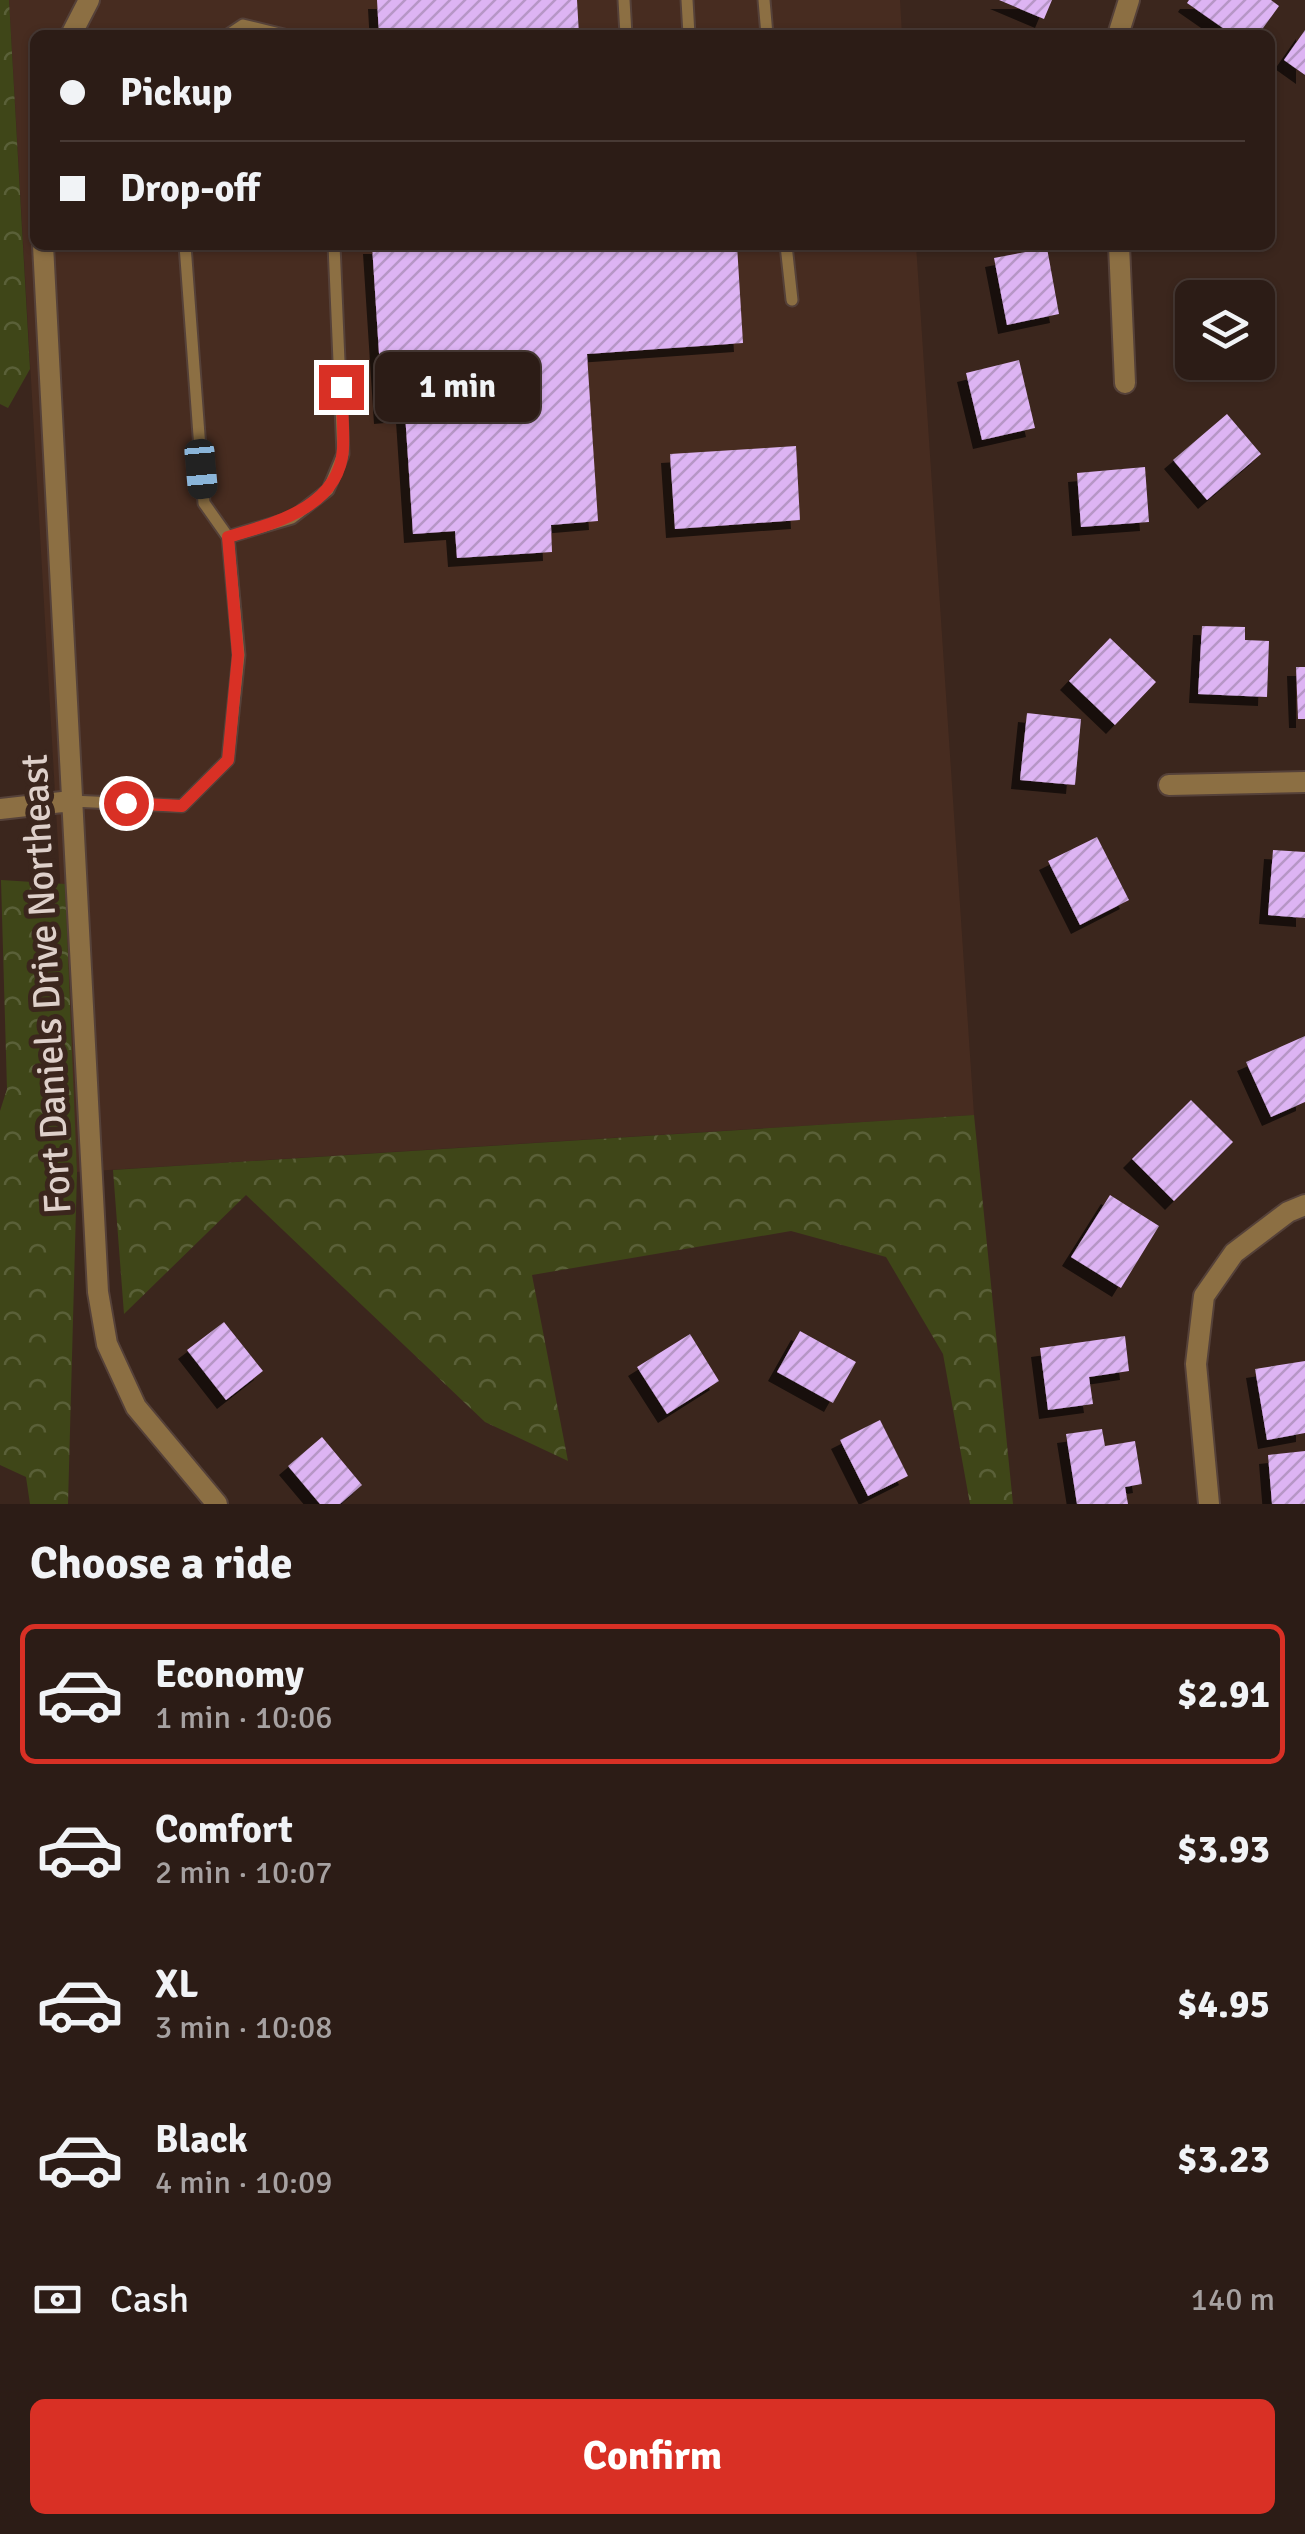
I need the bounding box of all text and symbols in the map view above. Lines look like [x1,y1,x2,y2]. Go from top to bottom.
text: Pickup [120,69,232,116]
text: Drop-off [120,165,260,212]
map controls [1175,280,1275,380]
button: layers [1175,280,1275,380]
callout: 1 min [376,352,541,422]
route end [319,365,364,410]
text: 1 min [419,367,496,406]
car [183,438,219,500]
street label: Fort Daniels Drive Northeast [10,753,82,1215]
route start [104,781,149,826]
text: Choose a ride [30,1536,293,1591]
icon: car [35,1649,125,1739]
text: Economy [155,1651,304,1698]
text: $2.91 [1177,1671,1270,1718]
text: 1 min · 10:06 [155,1698,333,1737]
icon: car [35,1804,125,1894]
text: Comfort [155,1806,293,1853]
text: $3.93 [1177,1826,1270,1873]
text: 2 min · 10:07 [155,1853,333,1892]
icon: car [35,1959,125,2049]
text: XL [155,1961,198,2008]
text: $4.95 [1177,1981,1270,2028]
text: 3 min · 10:08 [155,2008,333,2047]
icon: car [35,2114,125,2204]
text: Black [155,2116,248,2163]
text: $3.23 [1177,2136,1270,2183]
text: 4 min · 10:09 [155,2163,333,2202]
icon: cash [30,2272,85,2327]
text: Cash [110,2276,189,2323]
text: 140 m [1191,2280,1275,2319]
button: Confirm [30,2399,1275,2514]

